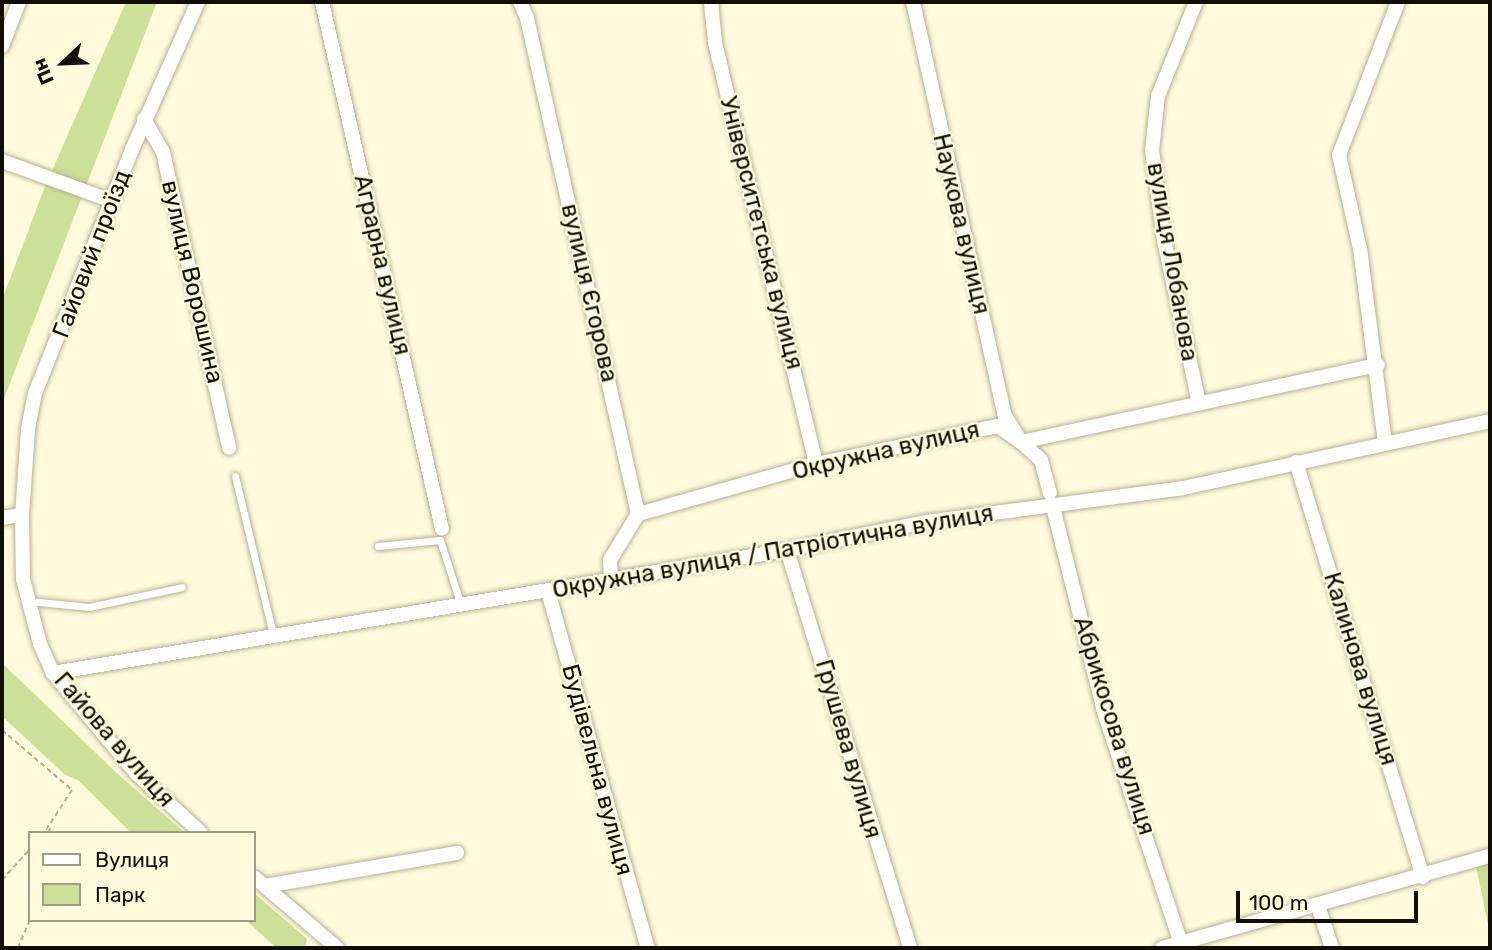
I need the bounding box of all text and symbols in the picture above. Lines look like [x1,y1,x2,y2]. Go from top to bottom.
north arrow [28,28,98,98]
text: Пн [27,55,59,88]
street label: Університетська вулиця [713,94,809,372]
street label: Наукова вулиця [926,131,996,317]
street label: вулиця Лобанова [1140,160,1204,364]
street label: Гайовий проїзд [47,166,137,342]
street label: Аграрна вулиця [347,172,417,358]
street label: вулиця Ворошина [155,178,229,386]
street label: вулиця Єгорова [554,201,624,385]
street label: Окружна вулиця [790,415,982,487]
street label: Окружна вулиця / Патріотична вулиця [550,499,996,605]
street label: Калинова вулиця [1317,569,1403,769]
street label: Абрикосова вулиця [1067,613,1161,839]
street label: Грушева вулиця [809,656,887,842]
street label: Будівельна вулиця [555,661,639,879]
street label: Гайова вулиця [48,667,180,813]
legend [28,831,256,922]
text: Вулиця [95,847,169,872]
scale bar [1240,876,1422,920]
text: Парк [95,882,145,907]
text: 100 m [1249,890,1308,915]

